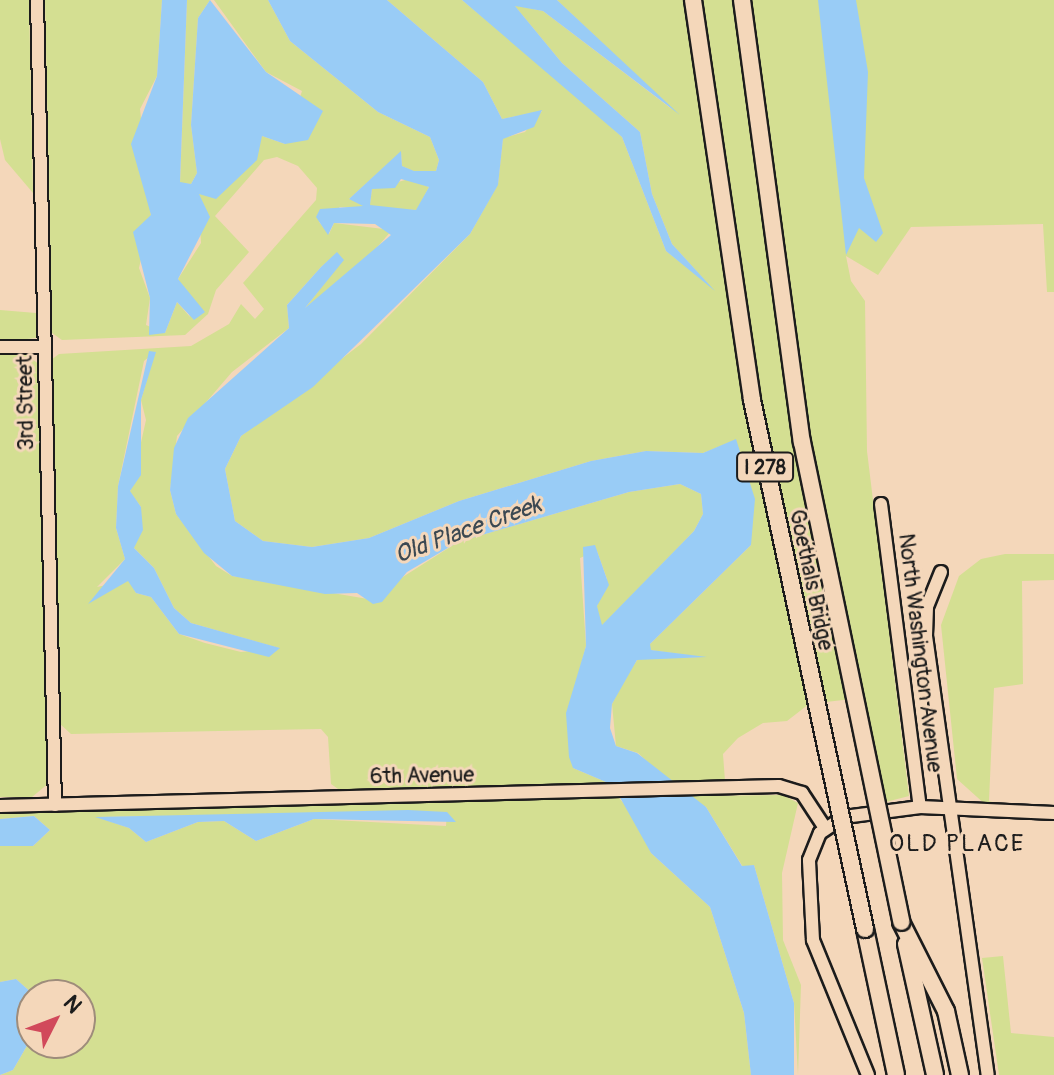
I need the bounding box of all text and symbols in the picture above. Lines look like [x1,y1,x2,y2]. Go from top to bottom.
street label: 3rd Street [12,355,40,451]
road number: I 278 [735,451,795,483]
water label: Old Place Creek [391,490,545,570]
street label: Goethals Bridge [783,507,839,653]
street label: North Washington Avenue [892,532,948,774]
street label: 6th Avenue [370,762,474,790]
district label: OLD PLACE [889,830,1025,858]
north arrow [16,979,96,1059]
text: N [57,989,88,1019]

